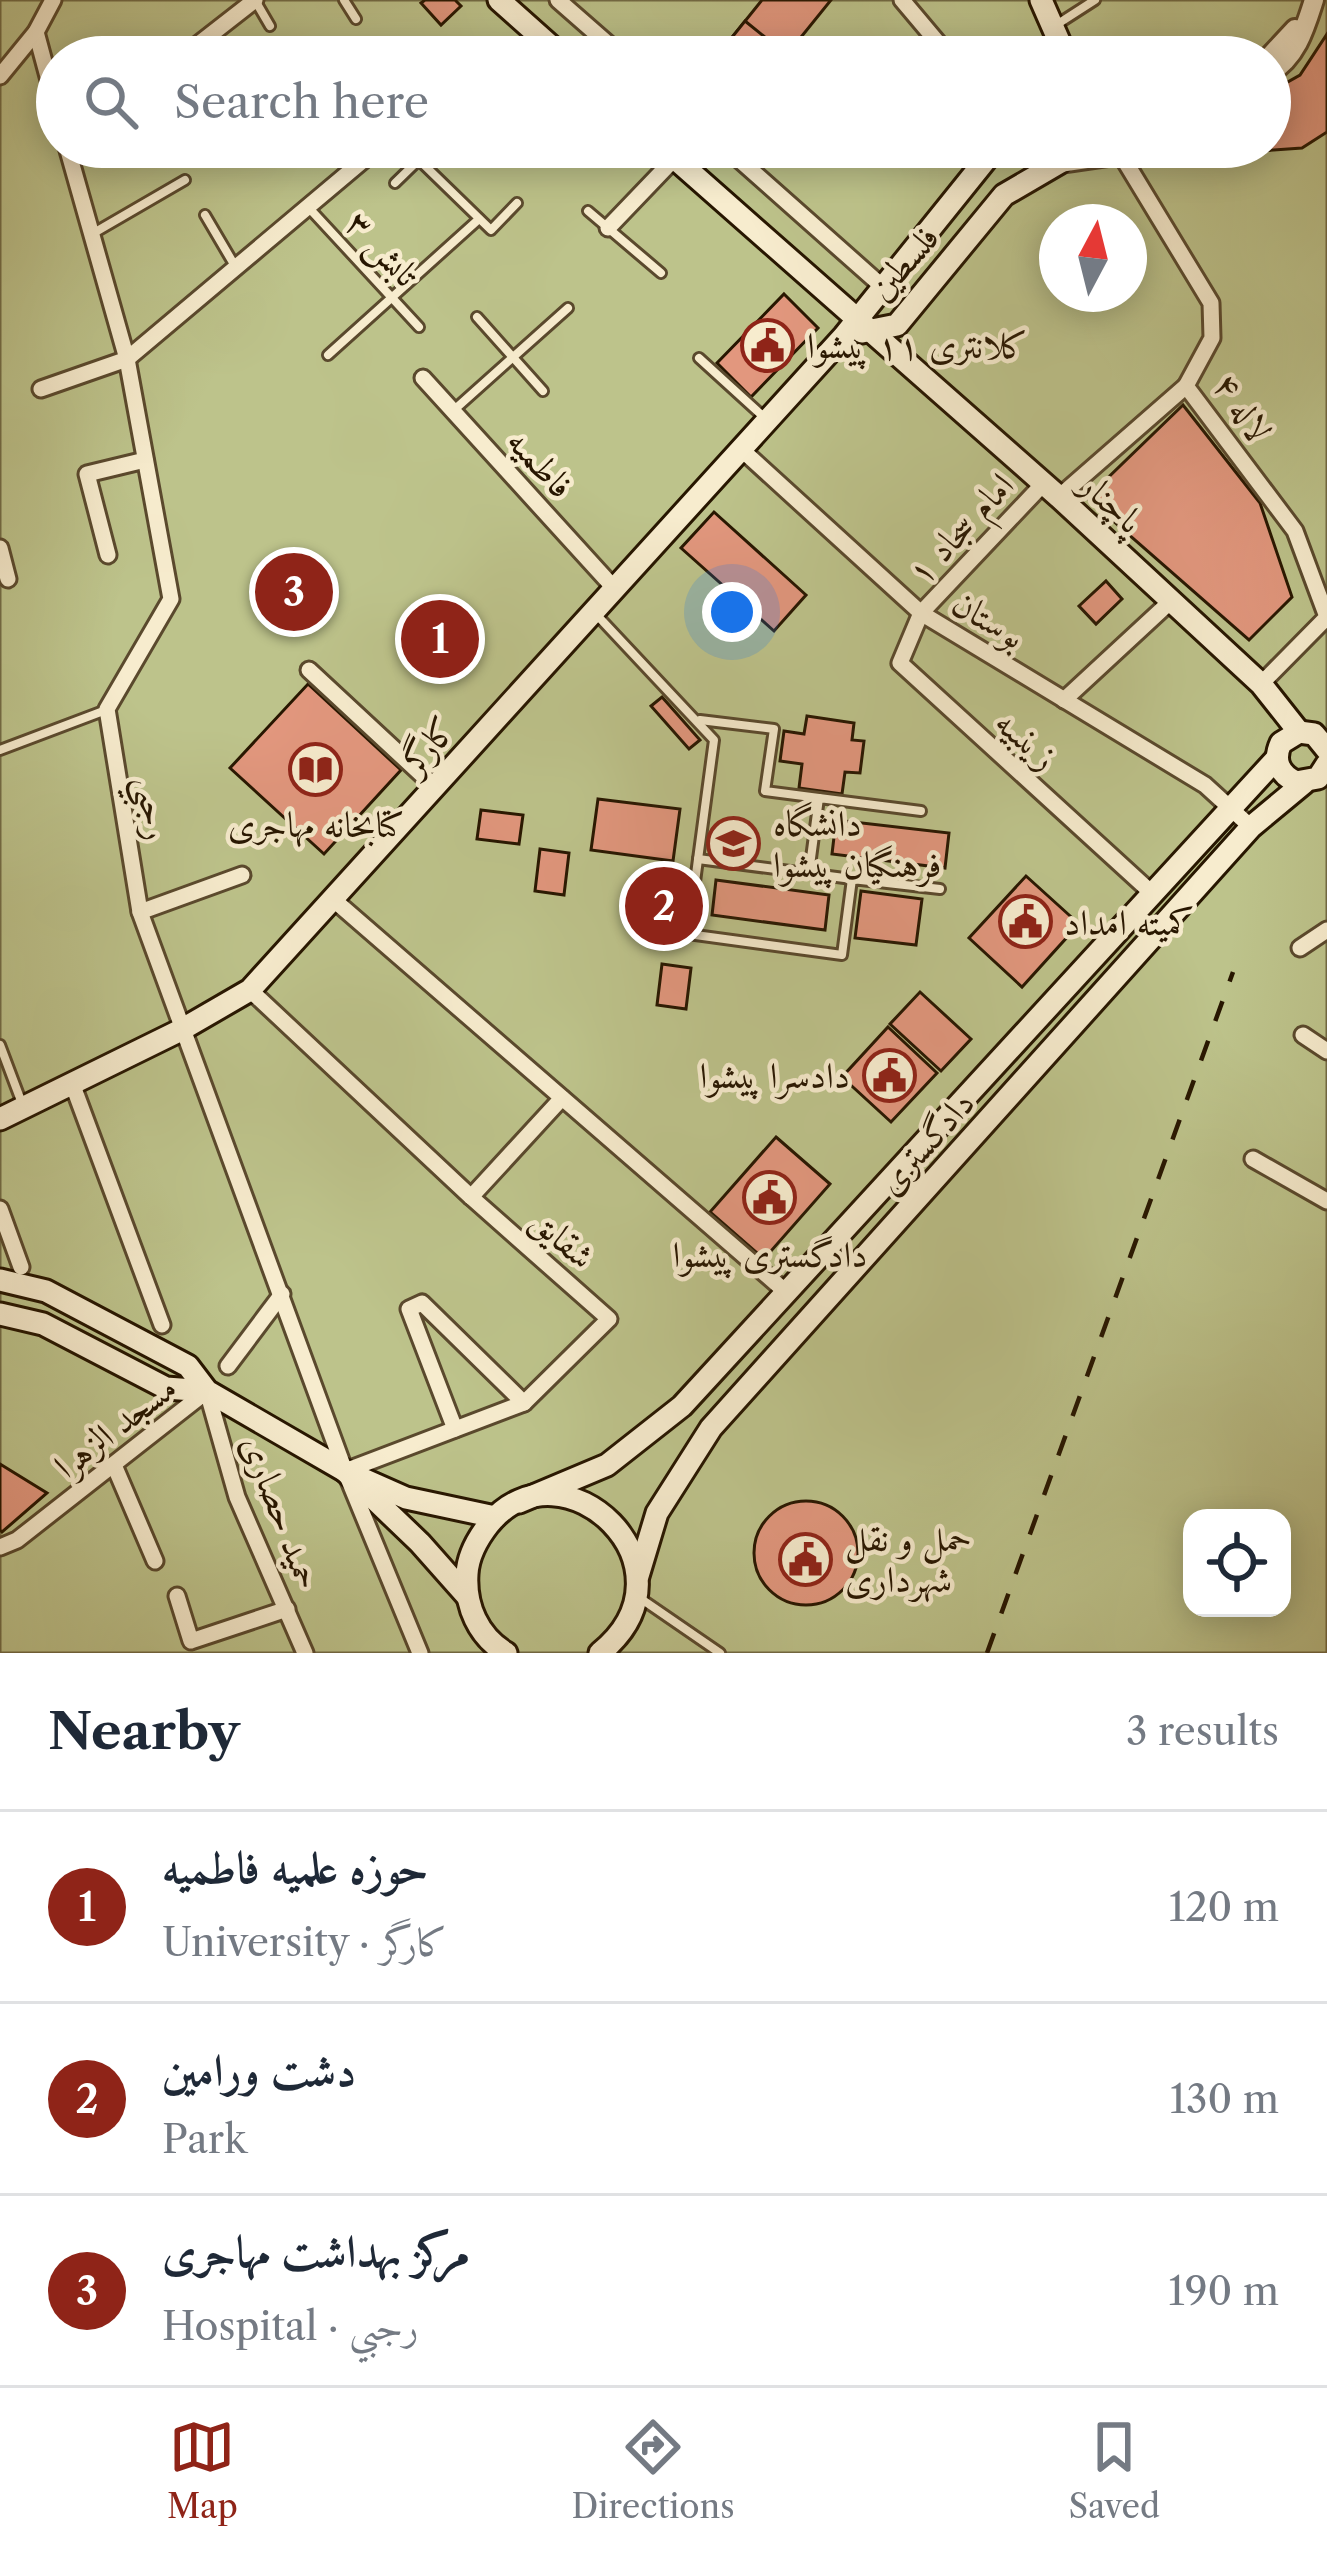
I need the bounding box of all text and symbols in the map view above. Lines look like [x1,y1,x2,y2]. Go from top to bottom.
search box [36,36,1291,168]
icon: search [78,69,144,135]
text: Search here [174,74,429,130]
street label: تابش ۳ [335,201,430,298]
north arrow [1039,204,1147,312]
street label: فلسطین [858,216,948,308]
public building icon: کلانتری ۱۱ پیشوا [740,317,796,373]
place label: کلانتری ۱۱ پیشوا [807,323,1028,370]
street label: لاله ۴ [1205,364,1281,450]
street label: فاطميه [498,419,584,507]
street label: پاچنار [1066,460,1154,547]
street label: امام سجاد ۱ [897,463,1030,600]
pin: 3 [255,547,333,637]
street label: بوستان [944,580,1033,659]
your location [702,582,762,642]
pin: 1 [401,594,479,684]
street label: زينبيه [987,700,1067,778]
street label: کارگر [388,707,466,786]
library icon: کتابخانه مهاجری [288,741,344,797]
street label: رجبي [115,773,181,845]
place label: دانشگاه فرهنگیان پیشوا [773,801,941,889]
place label: کتابخانه مهاجری [228,802,404,848]
school or university icon: دانشگاه فرهنگیان پیشوا [706,816,762,872]
pin: 2 [625,861,703,951]
public building icon: کمیته امداد [997,894,1053,950]
place label: کمیته امداد [1064,900,1195,944]
public building icon: دادسرا پیشوا [861,1047,917,1103]
place label: دادسرا پیشوا [699,1053,850,1100]
street label: دادگستری [867,1081,983,1203]
public building icon: دادگستری پیشوا [742,1170,798,1226]
street label: شقايق [521,1198,604,1279]
place label: دادگستری پیشوا [673,1232,867,1279]
street label: مسجد الزهرا [45,1365,186,1489]
street label: حمید حصاری [233,1429,331,1595]
map controls [1183,1509,1291,1617]
button: locate [1183,1509,1291,1617]
place label: حمل و نقل شهرداری [845,1516,972,1603]
public building icon: حمل و نقل شهرداری [778,1531,834,1587]
text: Nearby [48,1700,240,1762]
text: 3 results [1126,1707,1279,1755]
text: حوزه علمیه فاطمیه [162,1839,429,1895]
text: 1 [78,1883,96,1931]
text: 120 m [1169,1883,1279,1931]
text: University · کارگر [162,1918,447,1966]
text: دشت ورامین [162,2042,356,2098]
text: 2 [75,2075,99,2123]
text: 130 m [1170,2075,1279,2123]
text: Park [162,2115,247,2163]
text: مرکز بهداشت مهاجری [162,2223,470,2279]
text: 3 [76,2267,98,2315]
text: 190 m [1168,2267,1279,2315]
text: Hospital · رجبي [162,2302,419,2350]
tab: Map [167,2414,238,2527]
tab: Directions [572,2414,735,2527]
tab: Saved [1068,2414,1160,2527]

